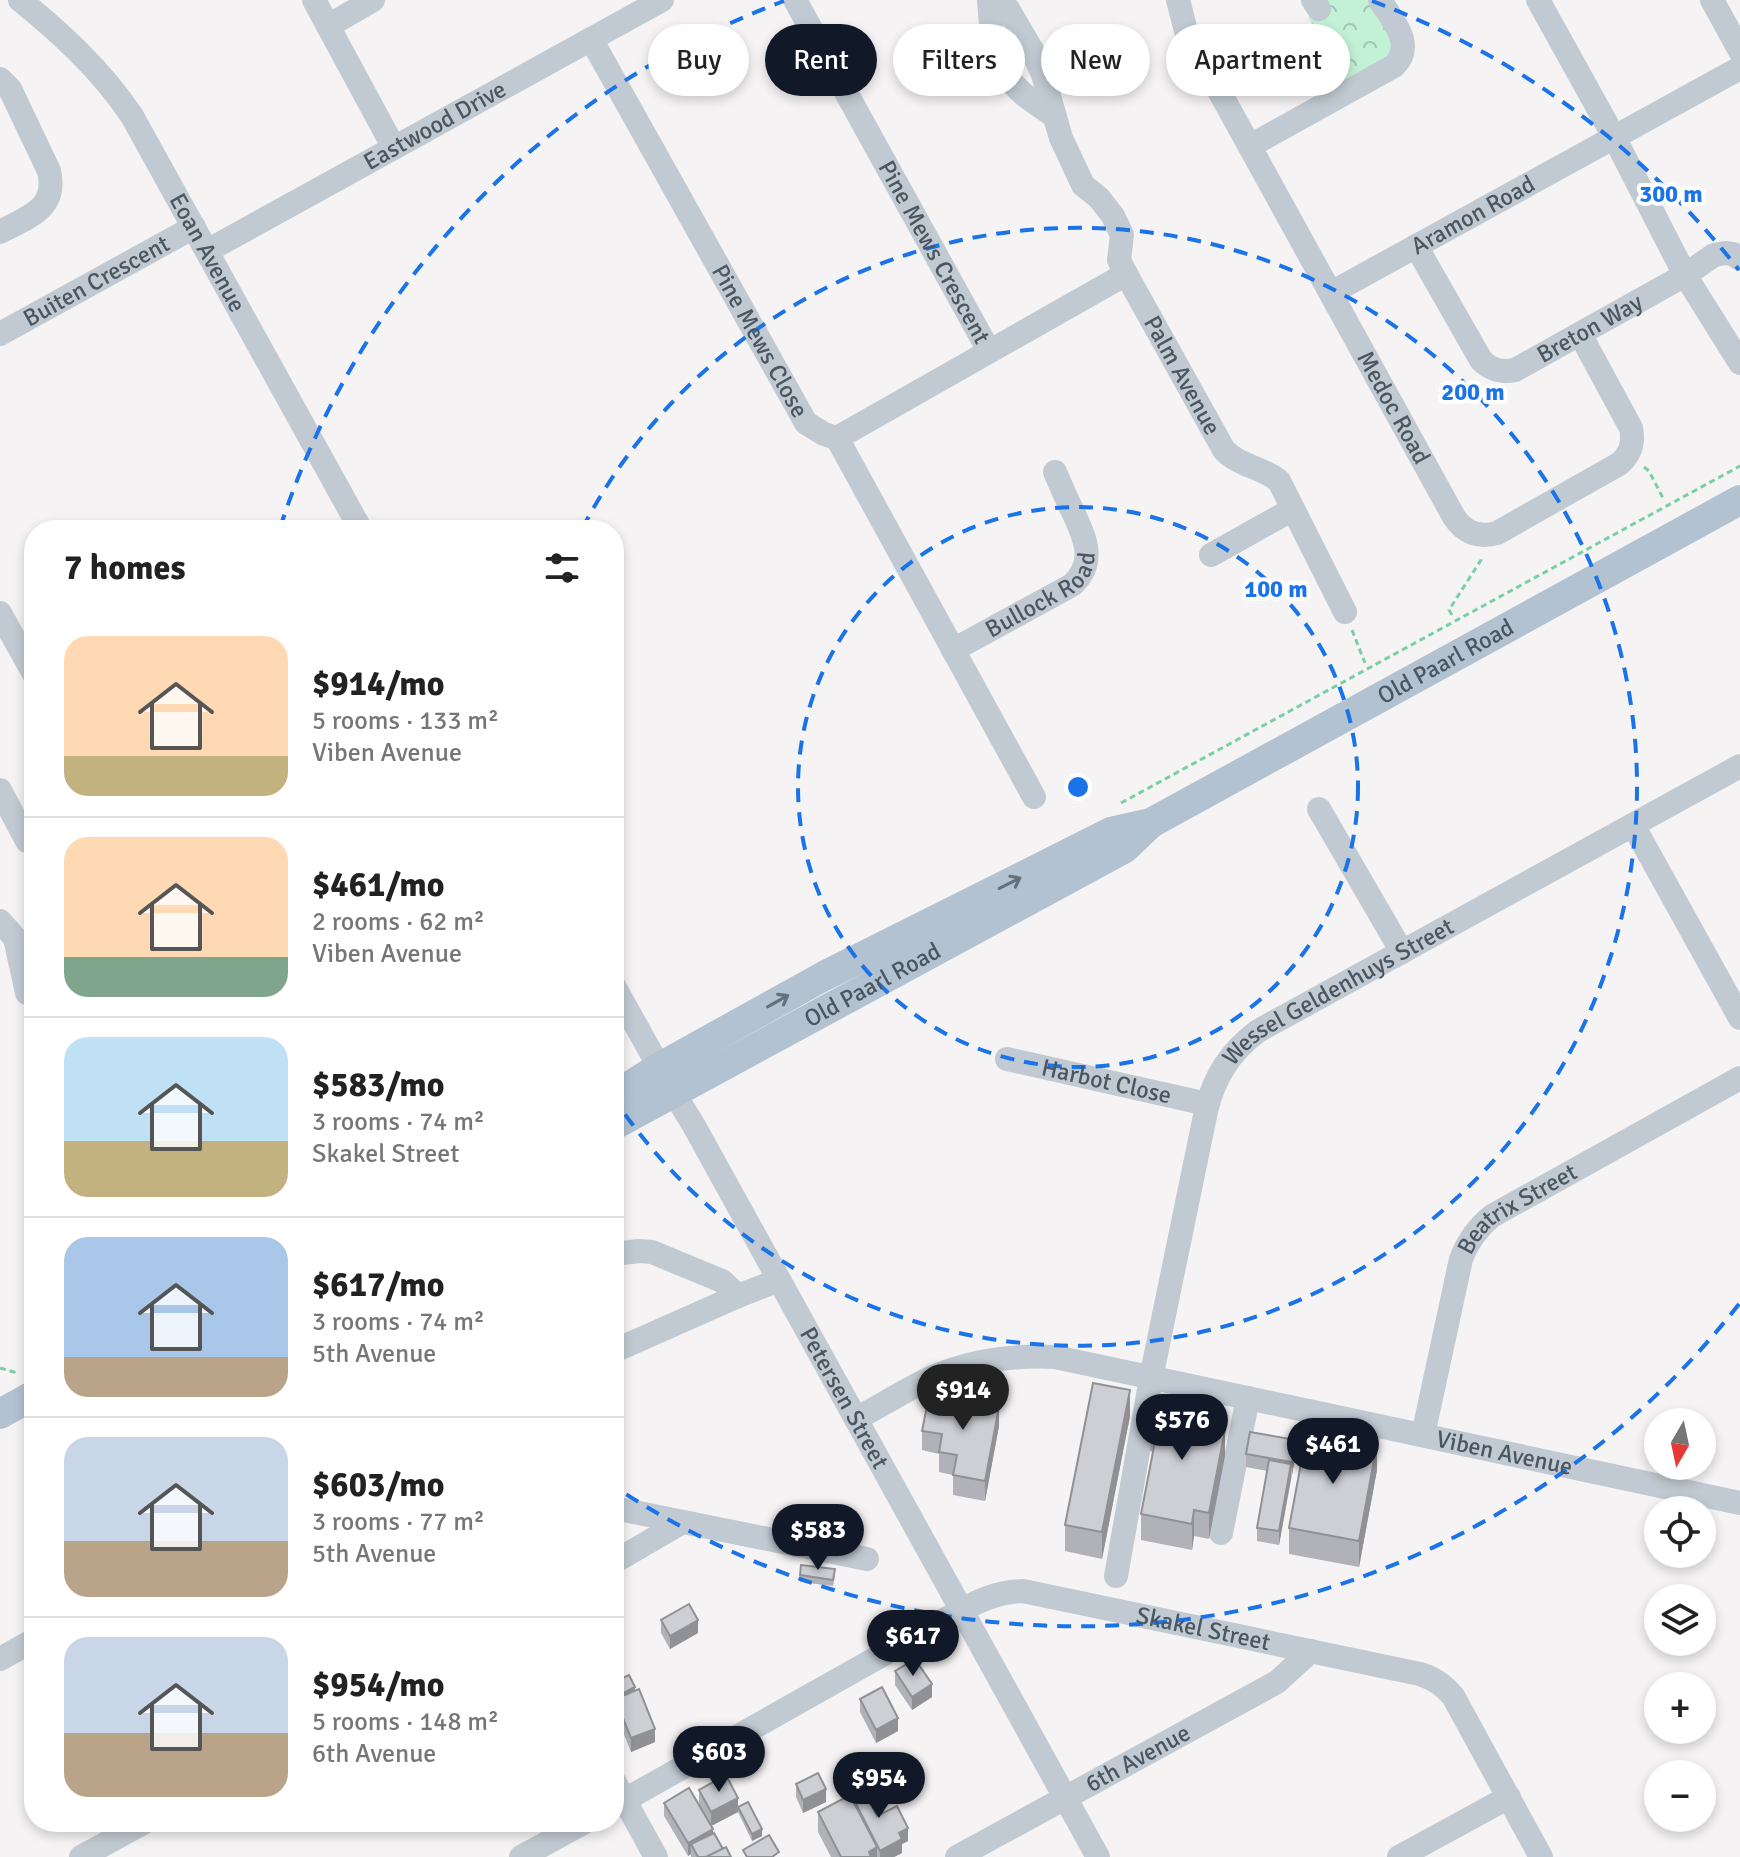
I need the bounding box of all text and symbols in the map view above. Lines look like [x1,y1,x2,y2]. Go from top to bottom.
chip: Buy [648,24,749,96]
chip: Rent [765,24,877,96]
chip: Filters [893,24,1025,96]
chip: New [1041,24,1150,96]
chip: Apartment [1166,24,1350,96]
street label: Eastwood Drive [358,74,511,177]
street label: Pine Mews Crescent [872,155,997,349]
street label: Aramon Road [1406,169,1540,261]
text: 300 m [1639,179,1703,209]
street label: Eoan Avenue [163,188,253,317]
street label: Buiten Crescent [18,228,175,333]
street label: Pine Mews Close [705,259,815,423]
street label: Breton Way [1532,287,1648,370]
street label: Palm Avenue [1137,310,1228,440]
street label: Medoc Road [1350,346,1437,469]
text: 200 m [1441,377,1505,407]
icon: filters [540,546,584,590]
text: 7 homes [64,547,185,589]
street label: Bullock Road [980,551,1102,644]
text: 100 m [1244,574,1308,604]
street label: Old Paarl Road [1372,612,1519,711]
text: $914/mo [312,663,445,705]
icon: home [128,668,224,764]
text: 5 rooms · 133 m² [312,705,499,737]
text: Viben Avenue [312,737,462,769]
centre of rings [1064,773,1092,801]
text: $461/mo [312,864,445,906]
icon: home [128,869,224,965]
one-way arrow [997,875,1021,890]
text: 2 rooms · 62 m² [312,906,485,938]
street label: Wessel Geldenhuys Street [1216,911,1459,1071]
street label: Old Paarl Road [799,936,946,1034]
text: Viben Avenue [312,938,462,970]
one-way arrow [766,993,789,1009]
street label: Harbot Close [1039,1052,1174,1111]
text: $583/mo [312,1064,445,1106]
icon: home [128,1069,224,1165]
text: 3 rooms · 74 m² [312,1106,485,1138]
text: Skakel Street [312,1138,459,1170]
street label: Beatrix Street [1450,1157,1582,1259]
text: $617/mo [312,1264,445,1306]
icon: home [128,1269,224,1365]
text: 3 rooms · 74 m² [312,1306,485,1338]
street label: Petersen Street [793,1322,896,1474]
text: 5th Avenue [312,1338,436,1370]
pin: $914 [916,1364,1010,1432]
text: $914 [935,1374,991,1406]
pin: $576 [1135,1394,1229,1462]
text: $576 [1154,1404,1210,1436]
north arrow [1644,1408,1716,1480]
map controls [1644,1408,1716,1832]
pin: $461 [1286,1418,1380,1486]
street label: Viben Avenue [1434,1424,1575,1482]
text: $461 [1305,1428,1361,1460]
text: $603/mo [312,1464,445,1506]
icon: home [128,1469,224,1565]
button: locate [1644,1496,1716,1568]
pin: $583 [771,1504,865,1572]
text: 3 rooms · 77 m² [312,1506,485,1538]
text: $583 [790,1514,846,1546]
text: 5th Avenue [312,1538,436,1570]
button: layers [1644,1584,1716,1656]
street label: Skakel Street [1134,1600,1273,1657]
pin: $617 [866,1610,960,1678]
text: $617 [885,1620,941,1652]
text: $954/mo [312,1664,445,1706]
icon: home [128,1669,224,1765]
button: + [1644,1672,1716,1744]
text: 5 rooms · 148 m² [312,1706,499,1738]
street label: 6th Avenue [1080,1717,1195,1799]
pin: $603 [672,1726,766,1794]
text: $603 [691,1736,747,1768]
text: 6th Avenue [312,1738,436,1770]
pin: $954 [832,1752,926,1820]
button: − [1644,1760,1716,1832]
text: $954 [851,1762,907,1794]

